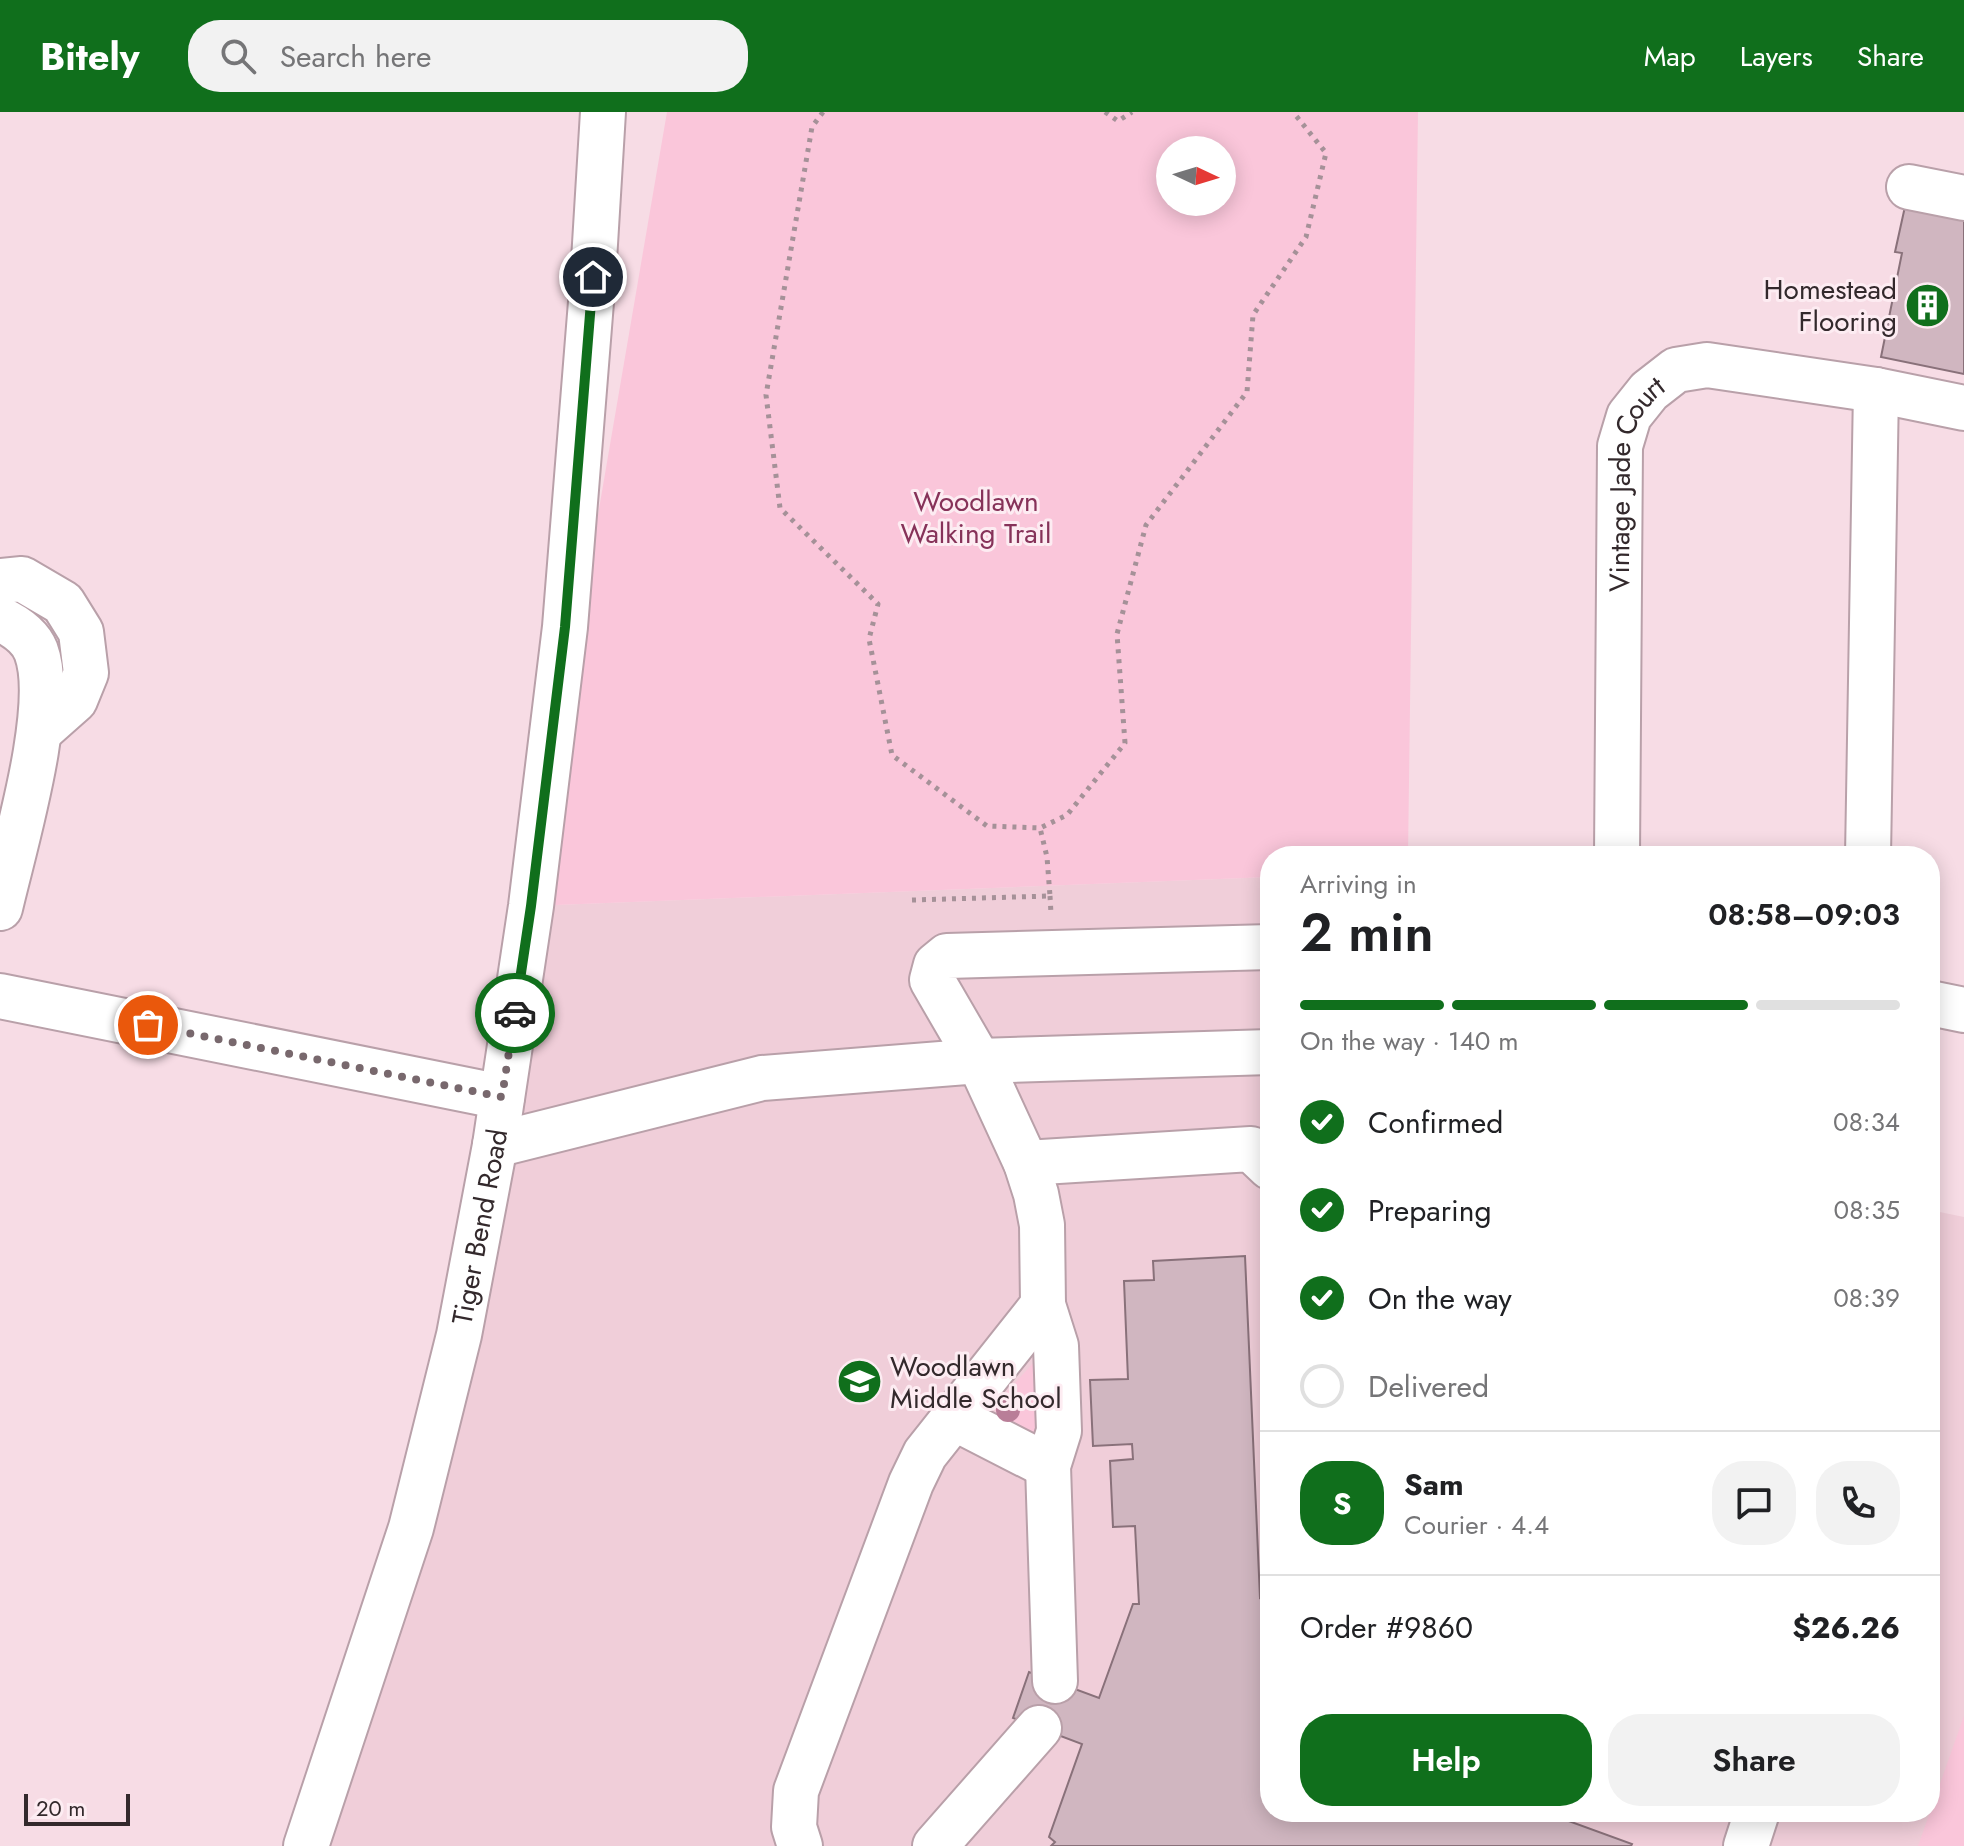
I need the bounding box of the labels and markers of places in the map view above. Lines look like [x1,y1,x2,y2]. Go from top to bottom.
pin [559,243,627,311]
place label: Homestead Flooring [1764,269,1897,342]
building icon: Homestead Flooring [1904,281,1952,329]
pin [114,991,182,1059]
place label: Woodlawn Middle School [890,1346,1062,1419]
school or university icon: Woodlawn Middle School [835,1358,883,1406]

